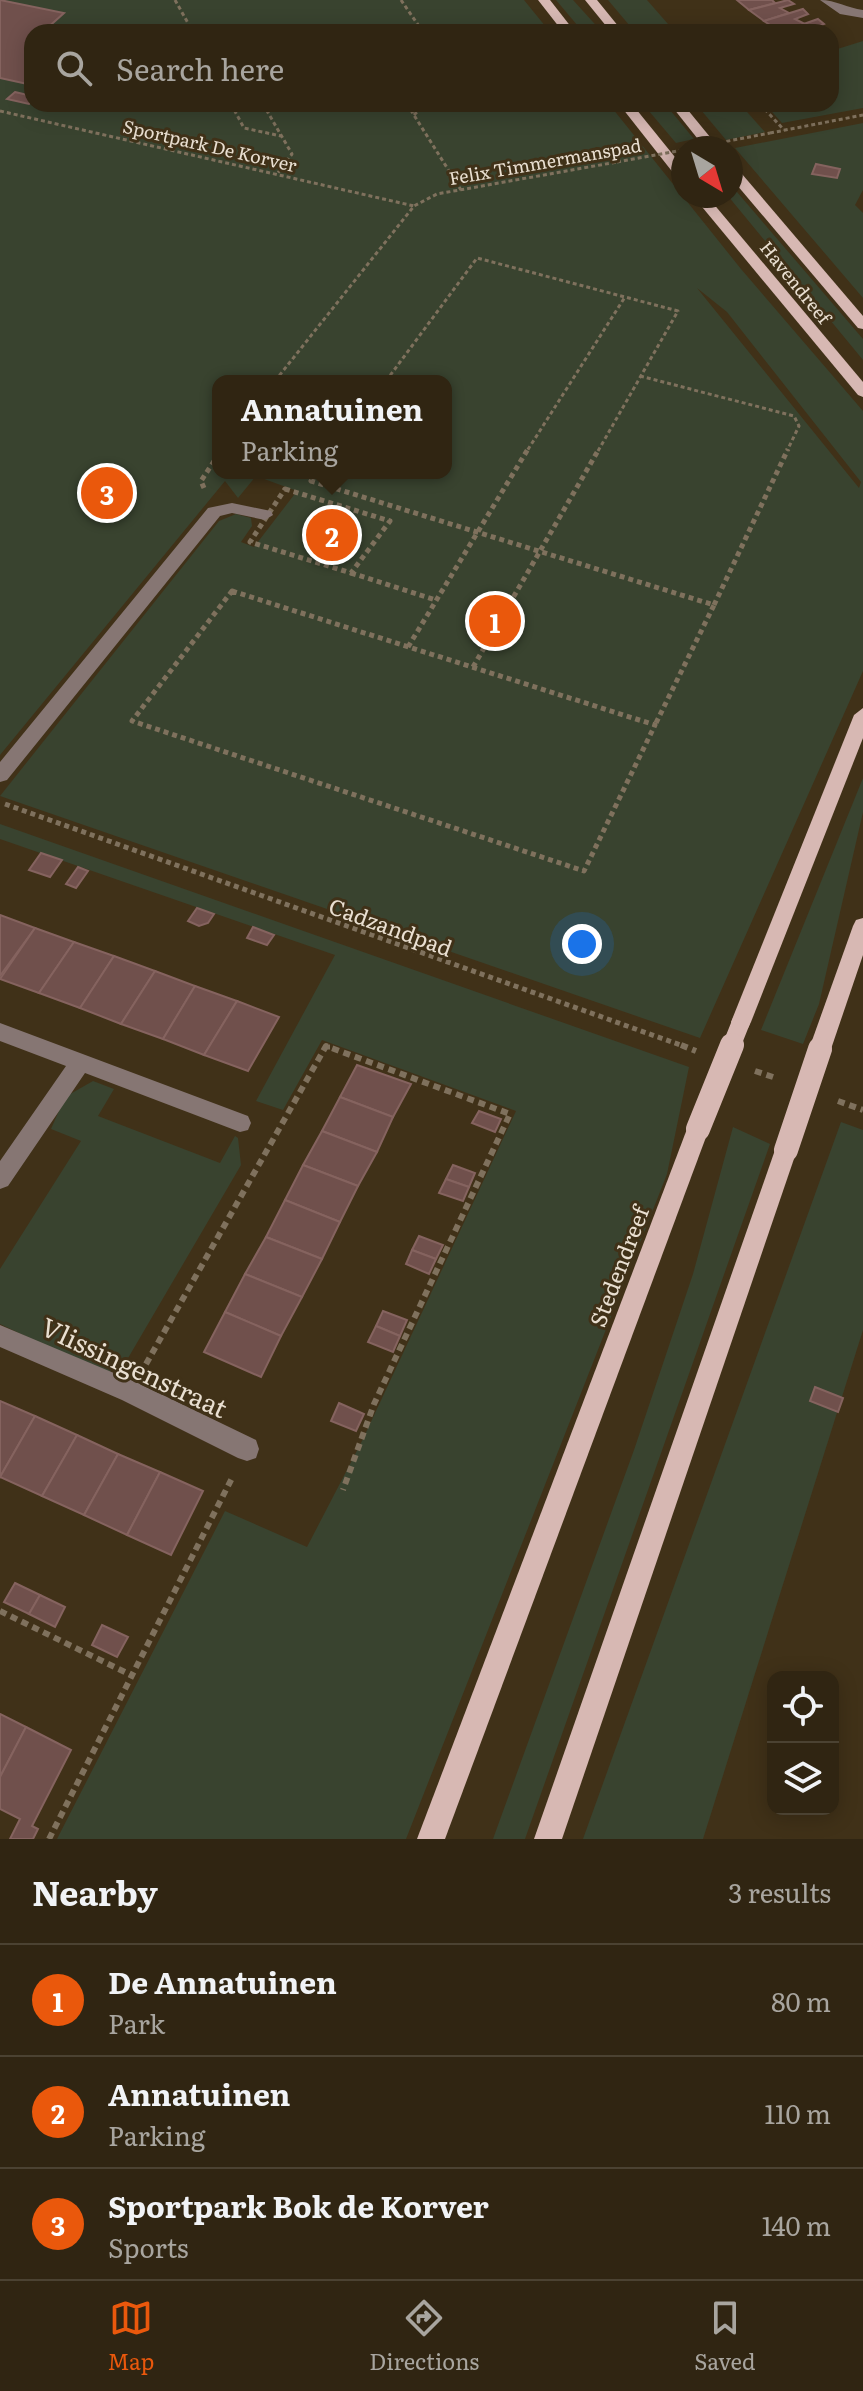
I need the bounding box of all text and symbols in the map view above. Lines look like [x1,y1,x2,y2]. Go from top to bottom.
search box [24,24,839,112]
icon: search [52,46,96,90]
text: Search here [116,46,284,90]
street label: Sportpark De Korver [120,112,300,178]
street label: Felix Timmermanspad [447,131,643,191]
north arrow [671,136,743,208]
street label: Havendreef [754,235,839,331]
popup [212,375,452,479]
text: Annatuinen [241,386,423,430]
text: Parking [241,430,338,469]
pin: 3 [81,463,133,523]
pin: 2 [306,505,358,565]
pin: 1 [469,591,521,651]
street label: Cadzandpad [325,888,457,964]
your location [562,924,602,964]
street label: Stedendreef [580,1199,657,1331]
street label: Vlissingenstraat [35,1306,235,1426]
map controls [767,1671,839,1815]
button: locate [767,1671,839,1743]
button: layers [767,1743,839,1815]
text: Nearby [32,1866,158,1916]
text: 3 results [728,1872,831,1911]
text: De Annatuinen [108,1959,337,2003]
text: 1 [53,1981,63,2020]
text: 80 m [771,1981,831,2020]
text: Park [108,2003,165,2042]
text: Annatuinen [108,2071,290,2115]
text: 2 [51,2093,65,2132]
text: 110 m [764,2093,831,2132]
text: Parking [108,2115,205,2154]
text: Sportpark Bok de Korver [108,2183,489,2227]
text: 3 [51,2205,65,2244]
text: 140 m [762,2205,831,2244]
text: Sports [108,2227,189,2266]
tab: Map [107,2296,154,2377]
tab: Directions [369,2296,479,2377]
tab: Saved [694,2296,756,2377]

